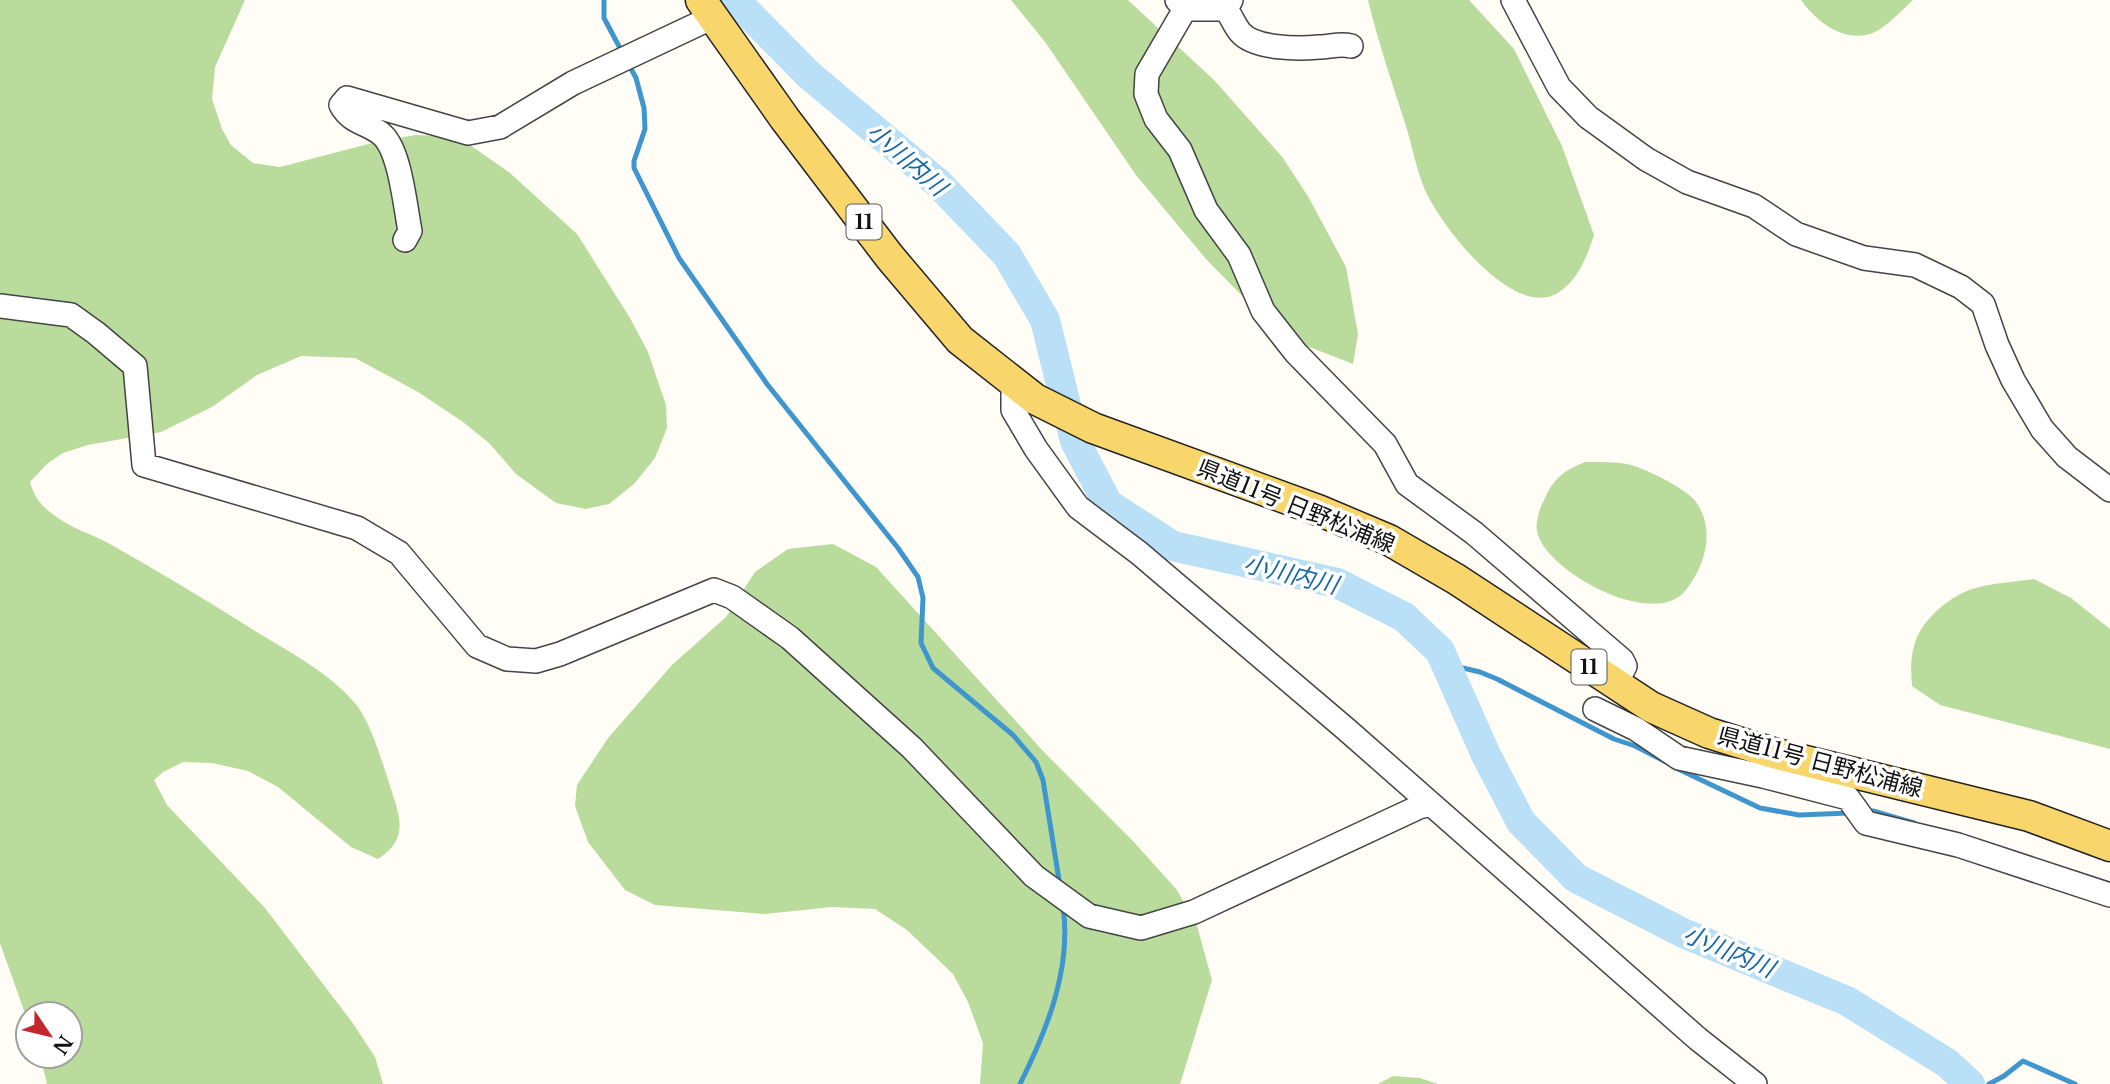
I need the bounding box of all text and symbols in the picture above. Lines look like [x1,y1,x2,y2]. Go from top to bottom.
water label: 小川内川 [861,117,955,203]
road number: 11 [846,204,882,240]
street label: 県道11号 日野松浦線 [1193,453,1399,559]
water label: 小川内川 [1241,548,1344,600]
road number: 11 [1572,650,1606,684]
street label: 県道11号 日野松浦線 [1714,721,1926,803]
water label: 小川内川 [1679,919,1782,984]
north arrow [14,1000,84,1070]
text: N [48,1031,77,1058]

